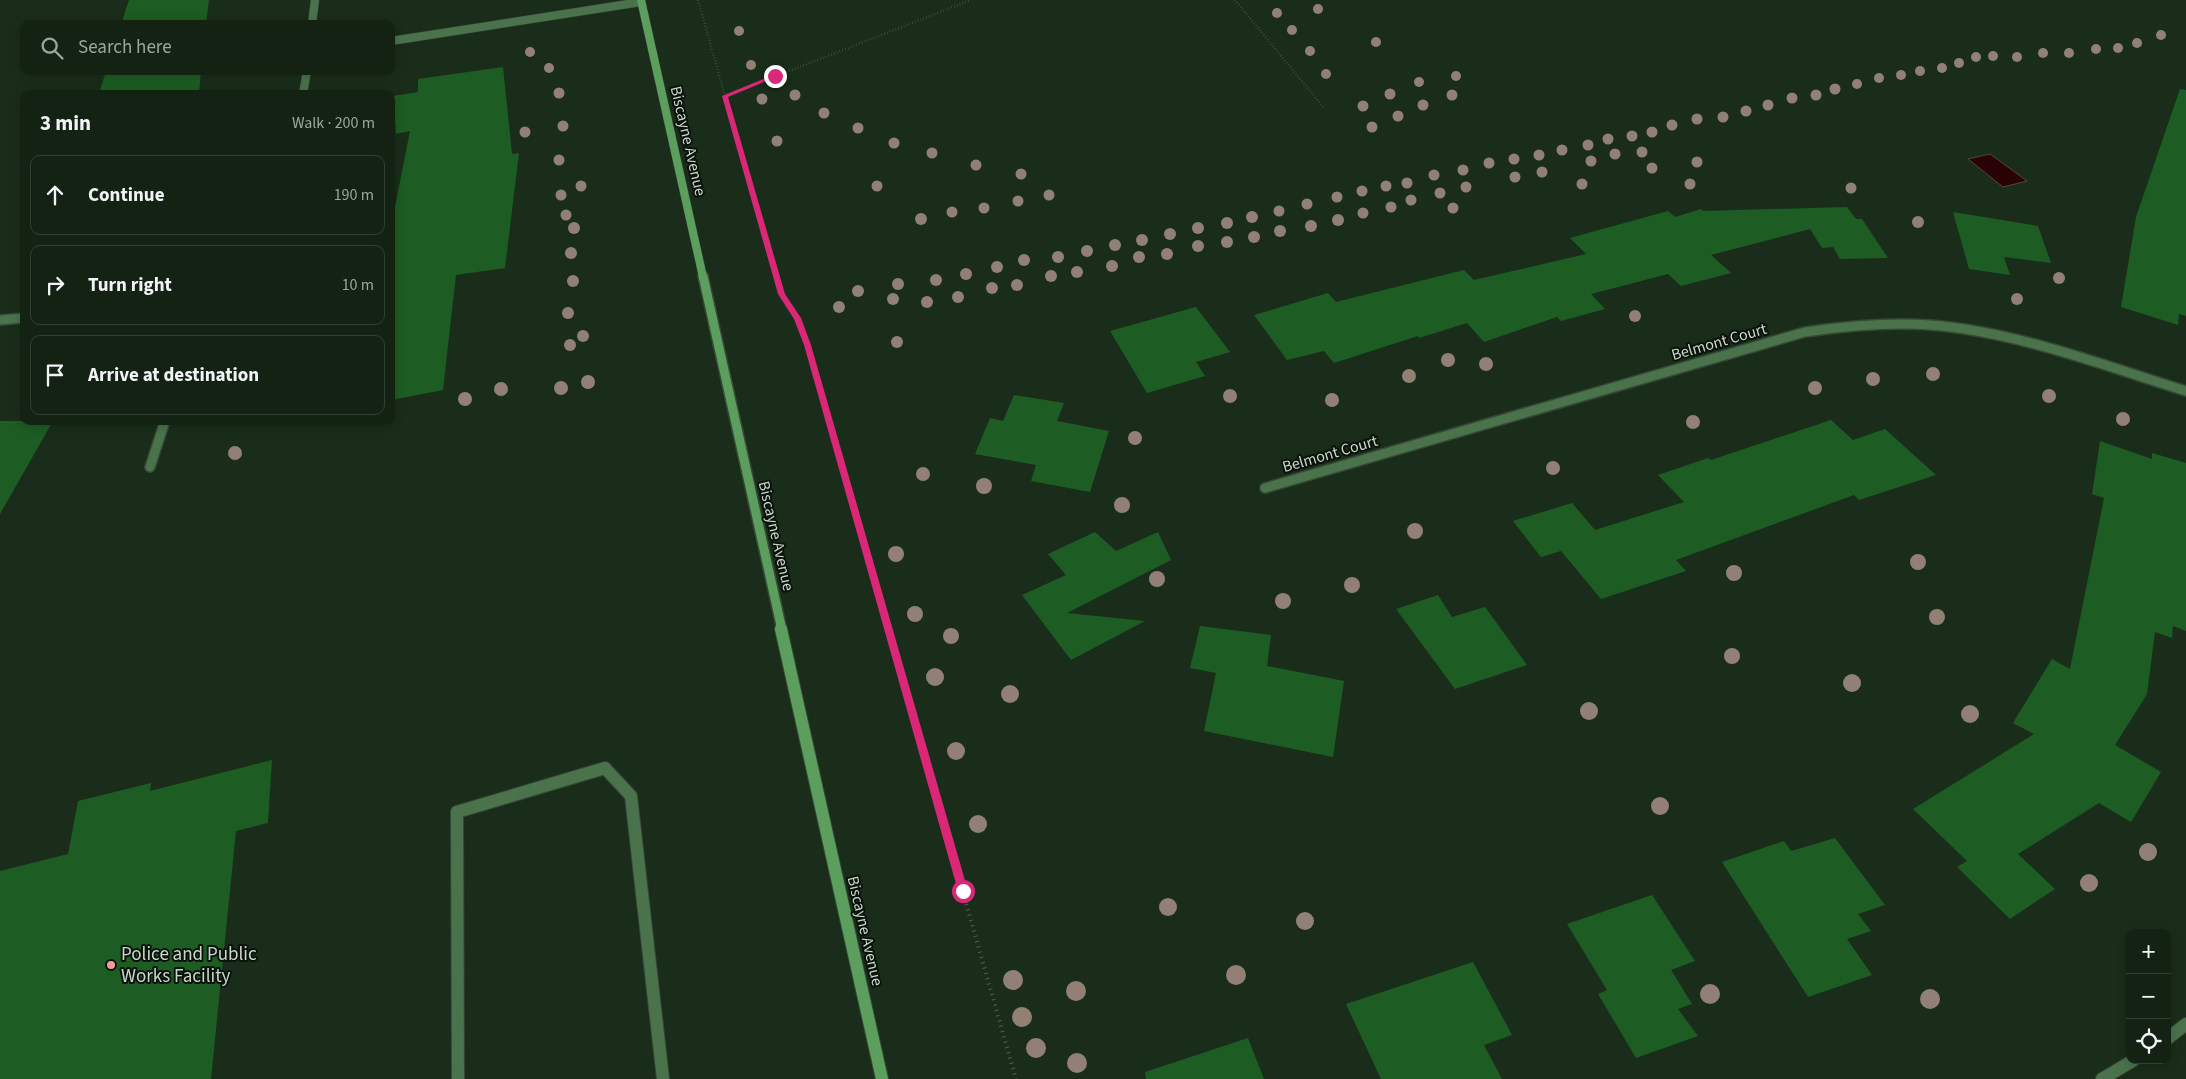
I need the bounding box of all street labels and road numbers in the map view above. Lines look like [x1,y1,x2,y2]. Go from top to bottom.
street label: Biscayne Avenue [665,84,711,198]
street label: Belmont Court [1669,318,1770,366]
street label: Belmont Court [1280,430,1381,478]
street label: Biscayne Avenue [753,479,799,593]
street label: Biscayne Avenue [842,874,888,988]

